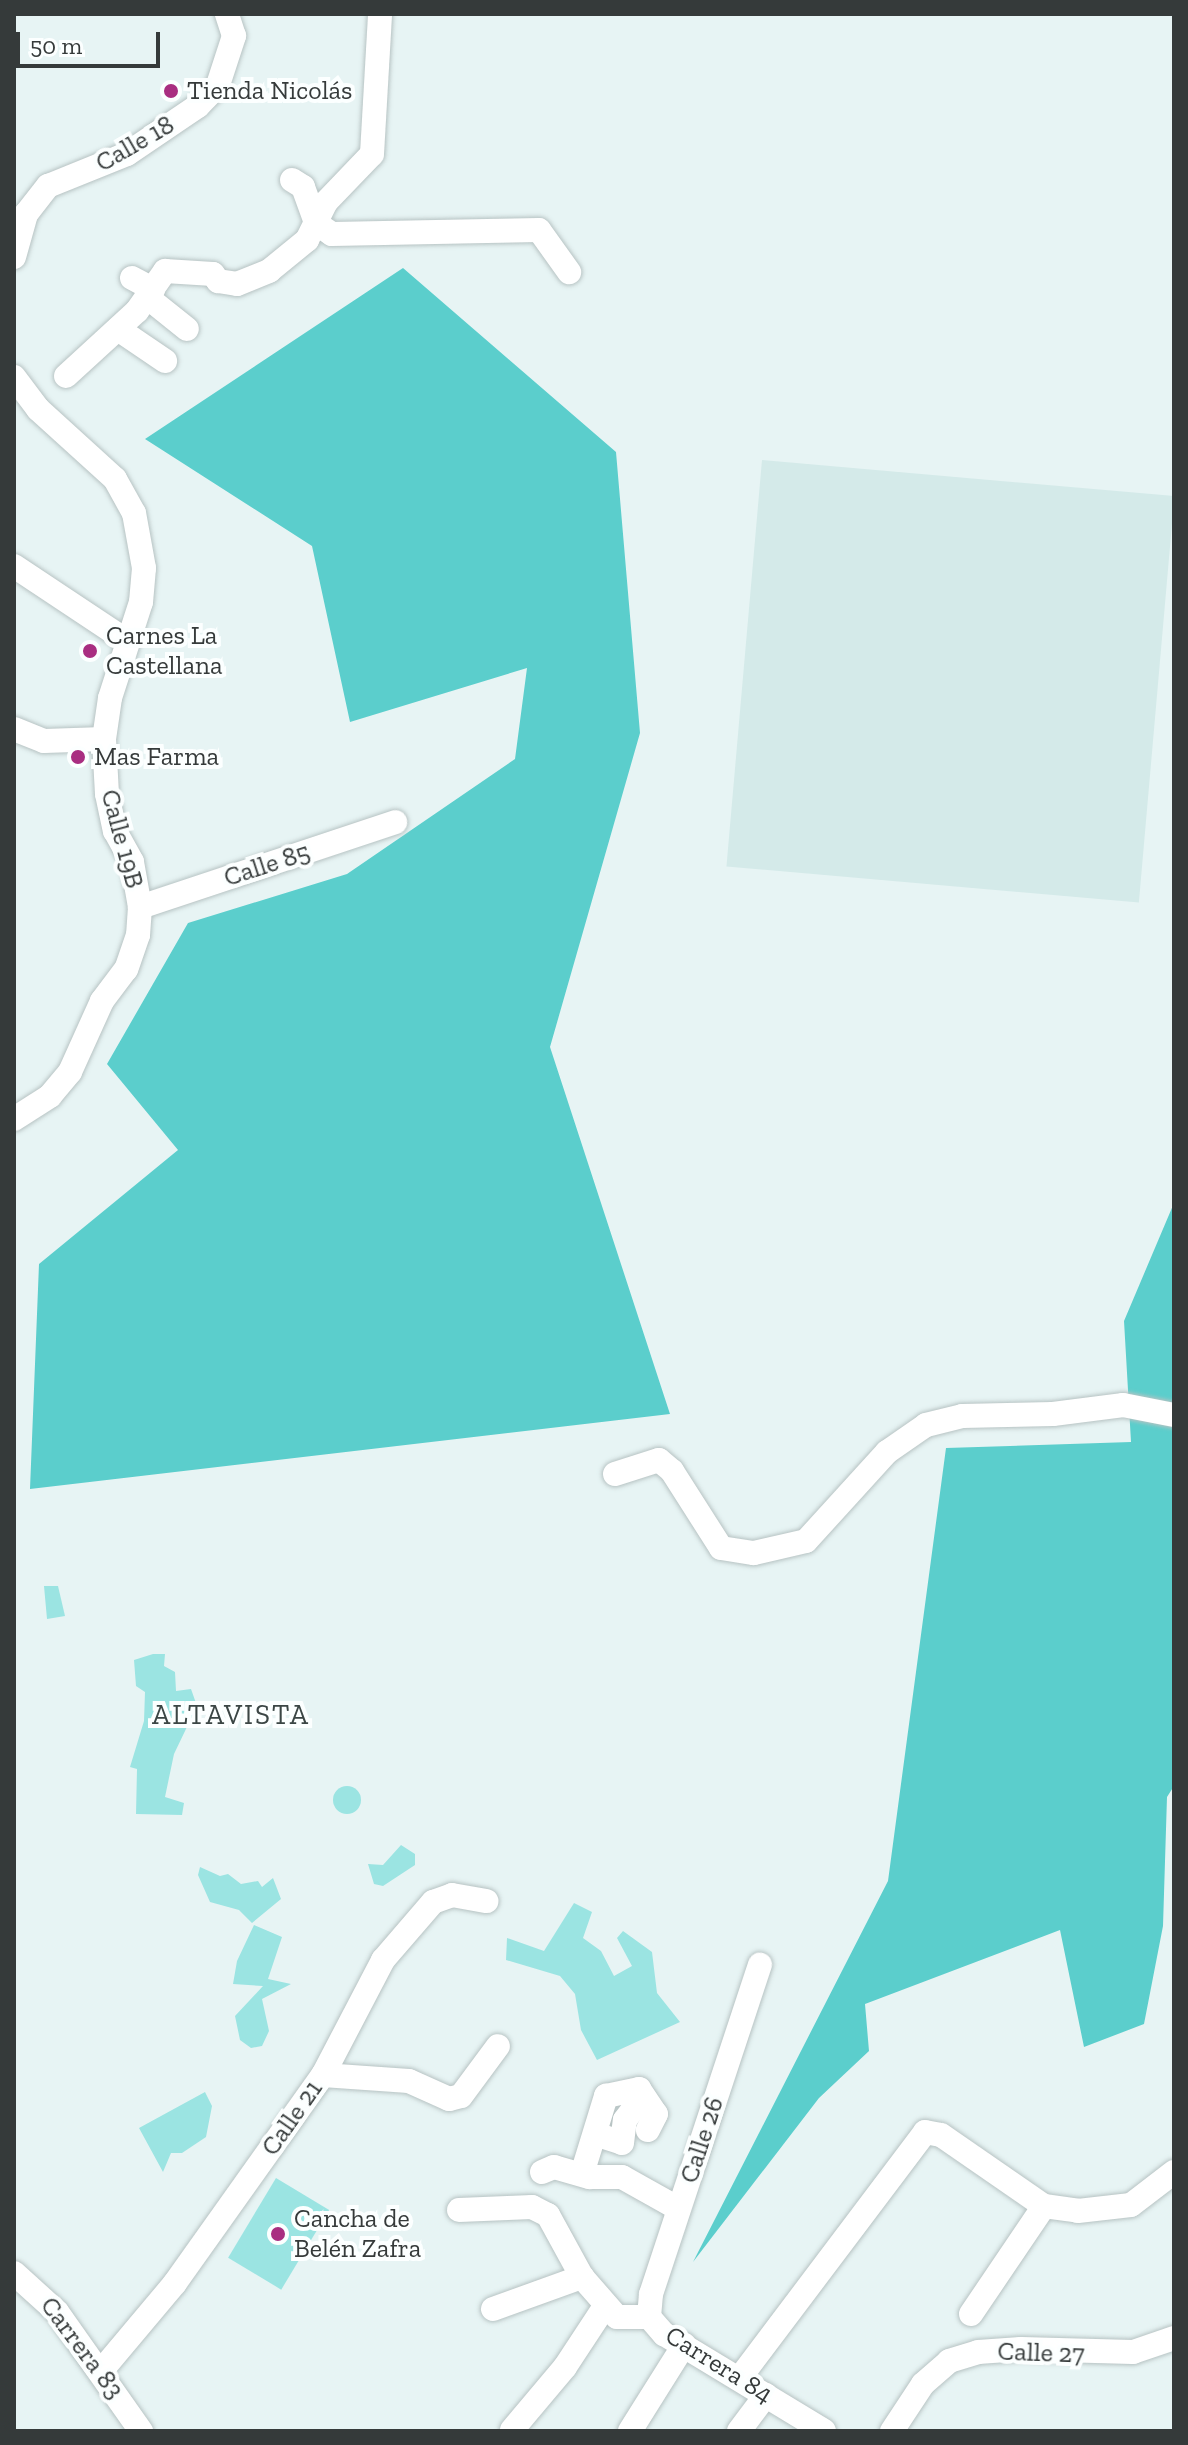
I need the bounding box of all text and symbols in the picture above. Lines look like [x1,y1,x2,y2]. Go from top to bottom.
scale bar [20,16,164,66]
text: 50 m [30,31,82,60]
place label: Tienda Nicolás [187,75,352,107]
marker: Tienda Nicolás [162,82,180,100]
street label: Calle 18 [90,109,180,179]
place label: Carnes La Castellana [106,620,222,682]
marker: Carnes La Castellana [81,642,99,660]
place label: Mas Farma [94,741,219,773]
marker: Mas Farma [69,748,87,766]
street label: Calle 19B [94,786,150,892]
street label: Calle 85 [220,836,314,894]
district label: ALTAVISTA [152,1698,310,1732]
street label: Calle 21 [255,2074,329,2162]
street label: Calle 26 [673,2093,731,2187]
place label: Cancha de Belén Zafra [294,2203,421,2264]
marker: Cancha de Belén Zafra [269,2225,287,2243]
street label: Carrera 83 [34,2291,130,2405]
street label: Carrera 84 [660,2320,778,2410]
street label: Calle 27 [997,2336,1085,2370]

